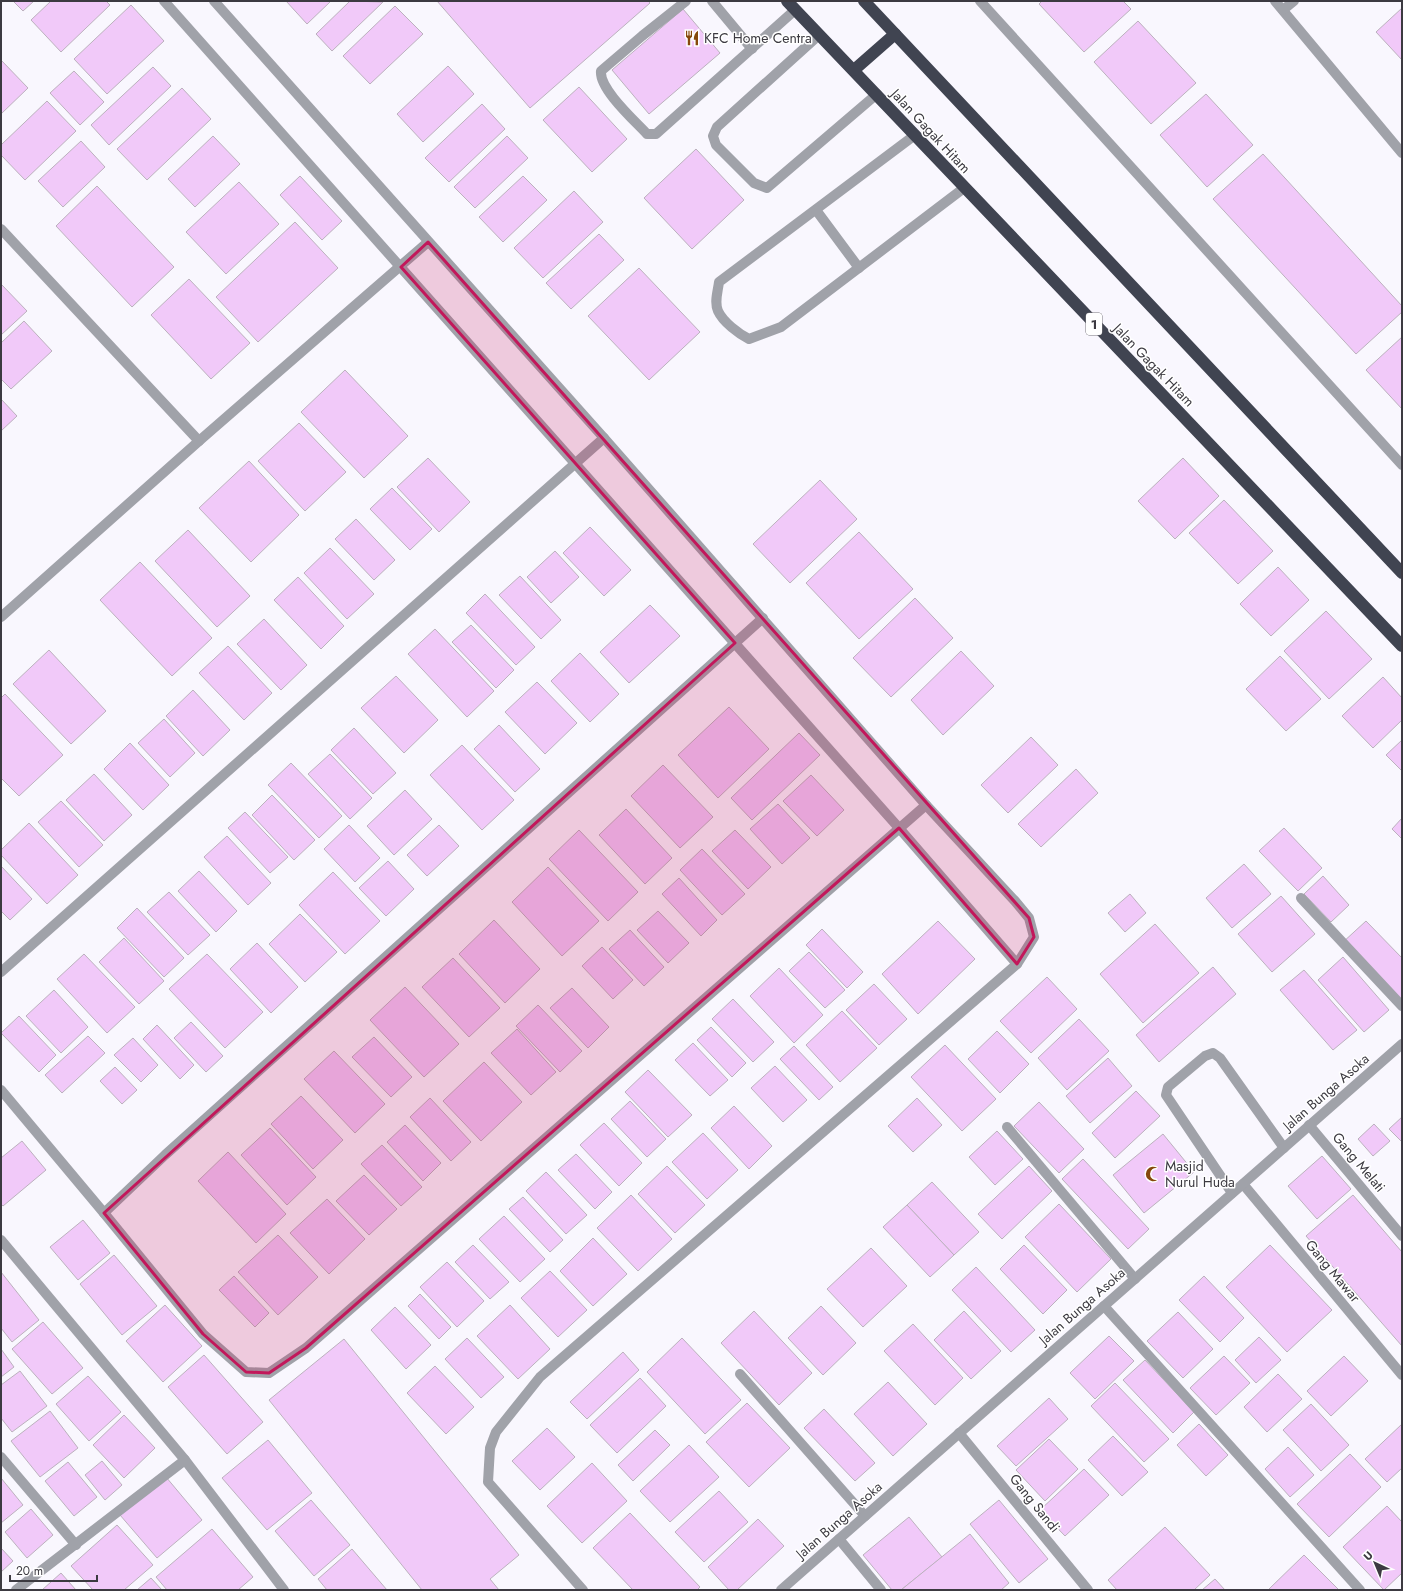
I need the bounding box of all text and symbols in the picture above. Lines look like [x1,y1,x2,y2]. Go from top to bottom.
place label: KFC Home Centra [704,28,812,48]
restaurant icon: KFC Home Centra [683,29,701,47]
street label: Jalan Gagak Hitam [885,83,975,178]
road number: 1 [1086,313,1102,335]
street label: Jalan Gagak Hitam [1108,317,1199,411]
street label: Jalan Bunga Asoka [1277,1049,1373,1136]
street label: Gang Melati [1328,1128,1390,1196]
place label: Masjid Nurul Huda [1165,1156,1235,1192]
mosque icon: Masjid Nurul Huda [1144,1165,1162,1183]
street label: Gang Mawar [1301,1235,1365,1307]
street label: Jalan Bunga Asoka [1033,1263,1129,1350]
street label: Gang Sandi [1005,1469,1065,1537]
street label: Jalan Bunga Asoka [790,1477,886,1564]
north arrow [1355,1543,1395,1583]
text: U [1360,1547,1376,1564]
scale bar [10,1557,97,1583]
text: 20 m [16,1562,43,1580]

